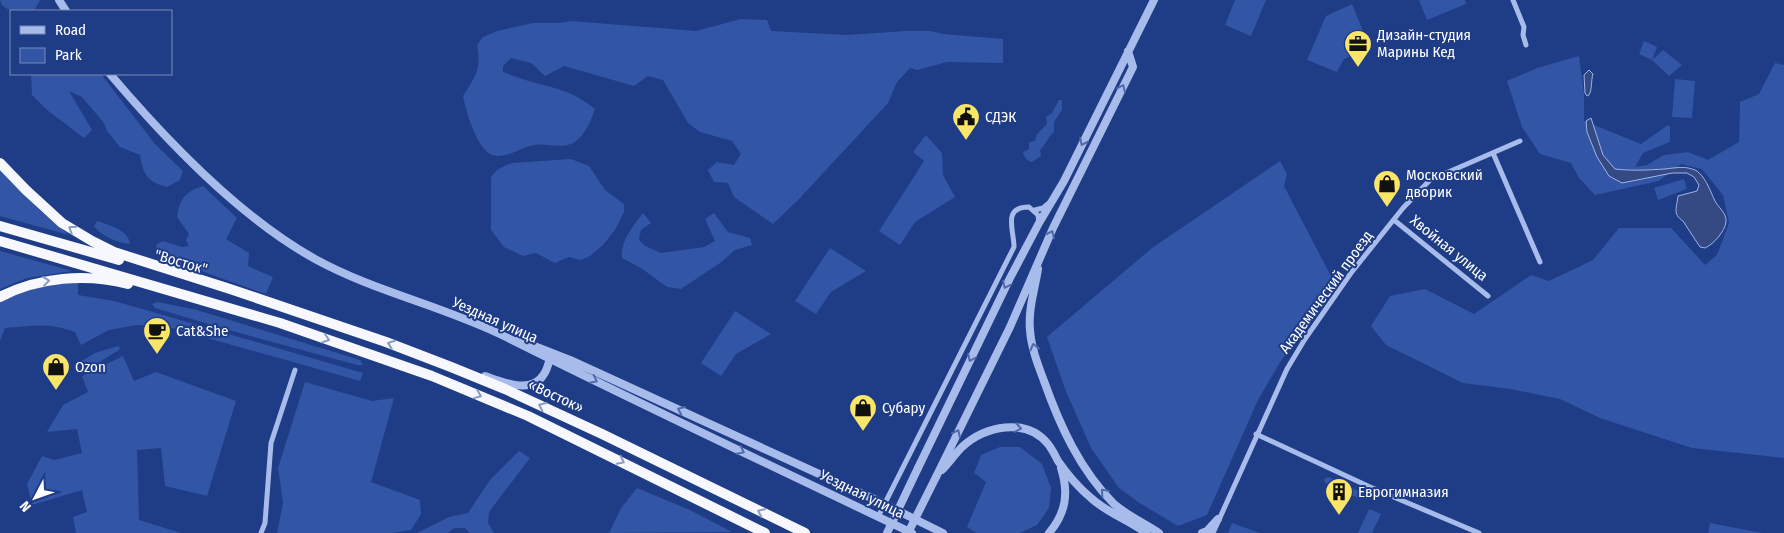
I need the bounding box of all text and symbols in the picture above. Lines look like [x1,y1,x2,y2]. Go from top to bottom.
legend [10,10,172,75]
text: Road [55,21,86,39]
place label: Дизайн-студия Марины Кед [1376,26,1471,61]
office icon: Дизайн-студия Марины Кед [1343,29,1373,68]
text: Park [55,46,82,64]
one-way arrow [1116,84,1127,93]
public building icon: СДЭК [951,102,981,141]
place label: СДЭК [985,108,1016,126]
one-way arrow [1079,137,1089,146]
place label: Московский дворик [1406,166,1483,201]
shop icon: Московский дворик [1372,169,1402,208]
street label: Хвойная улица [1407,211,1491,285]
one-way arrow [68,225,77,235]
street label: Академический проезд [1276,227,1376,357]
one-way arrow [1044,230,1055,239]
street label: "Восток" [152,246,210,278]
one-way arrow [42,276,50,287]
one-way arrow [1002,280,1012,289]
street label: Уездная улица [449,293,541,347]
cafe icon: Cat&She [142,316,172,355]
place label: Cat&She [176,322,228,340]
one-way arrow [321,333,330,343]
one-way arrow [387,340,396,350]
one-way arrow [1029,342,1040,351]
shop icon: Ozon [41,352,71,391]
one-way arrow [967,353,977,362]
place label: Ozon [75,358,106,376]
one-way arrow [589,374,598,385]
street label: «Восток» [525,375,587,417]
one-way arrow [474,389,482,399]
shop icon: Субару [848,393,878,432]
place label: Субару [882,399,925,417]
one-way arrow [538,401,547,412]
one-way arrow [677,406,686,417]
one-way arrow [1013,423,1022,433]
one-way arrow [951,430,961,439]
one-way arrow [736,445,745,455]
one-way arrow [616,455,625,465]
street label: Уездная улица [816,465,907,522]
north arrow [10,473,60,523]
building icon: Еврогимназия [1324,477,1354,516]
place label: Еврогимназия [1358,483,1449,501]
one-way arrow [1101,488,1110,497]
text: N [16,497,35,515]
one-way arrow [758,508,767,518]

